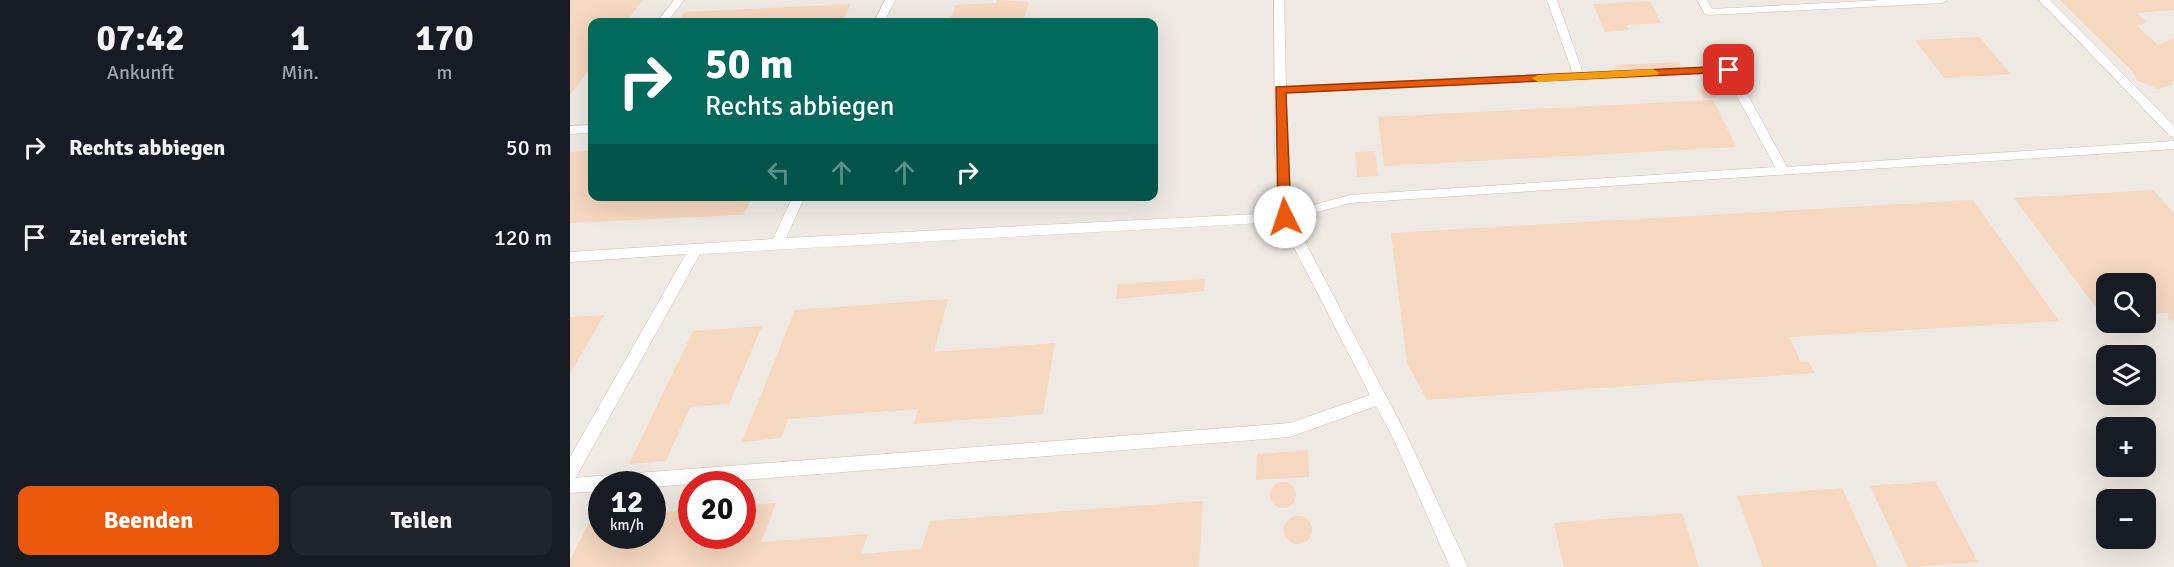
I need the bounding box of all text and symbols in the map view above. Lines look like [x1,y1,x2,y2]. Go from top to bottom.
text: 07:42 [96,16,185,61]
text: 1 [290,16,310,61]
text: 170 [415,16,474,61]
text: 50 m [705,39,794,90]
icon: right [606,42,684,120]
pin [1703,44,1754,95]
icon: arrive [1712,53,1745,86]
text: Ankunft [107,60,174,85]
text: Min. [281,60,319,85]
text: m [436,60,452,85]
text: Rechts abbiegen [705,90,895,123]
icon: right [18,131,51,164]
text: Rechts abbiegen [69,134,225,161]
text: 50 m [506,134,552,161]
icon: left [762,156,795,189]
icon: ahead [825,156,858,189]
icon: ahead [888,156,921,189]
icon: right [951,156,984,189]
position arrow [1253,185,1317,249]
icon: arrive [18,221,51,254]
text: Ziel erreicht [69,224,187,251]
text: 120 m [494,224,552,251]
map controls [2096,273,2156,549]
button: search [2096,273,2156,333]
button: layers [2096,345,2156,405]
button: + [2096,417,2156,477]
speed limit sign: 20 [678,471,756,549]
text: 12 [611,484,643,521]
button: Beenden [18,486,279,555]
button: Teilen [291,486,552,555]
button: − [2096,489,2156,549]
text: km/h [610,516,644,534]

